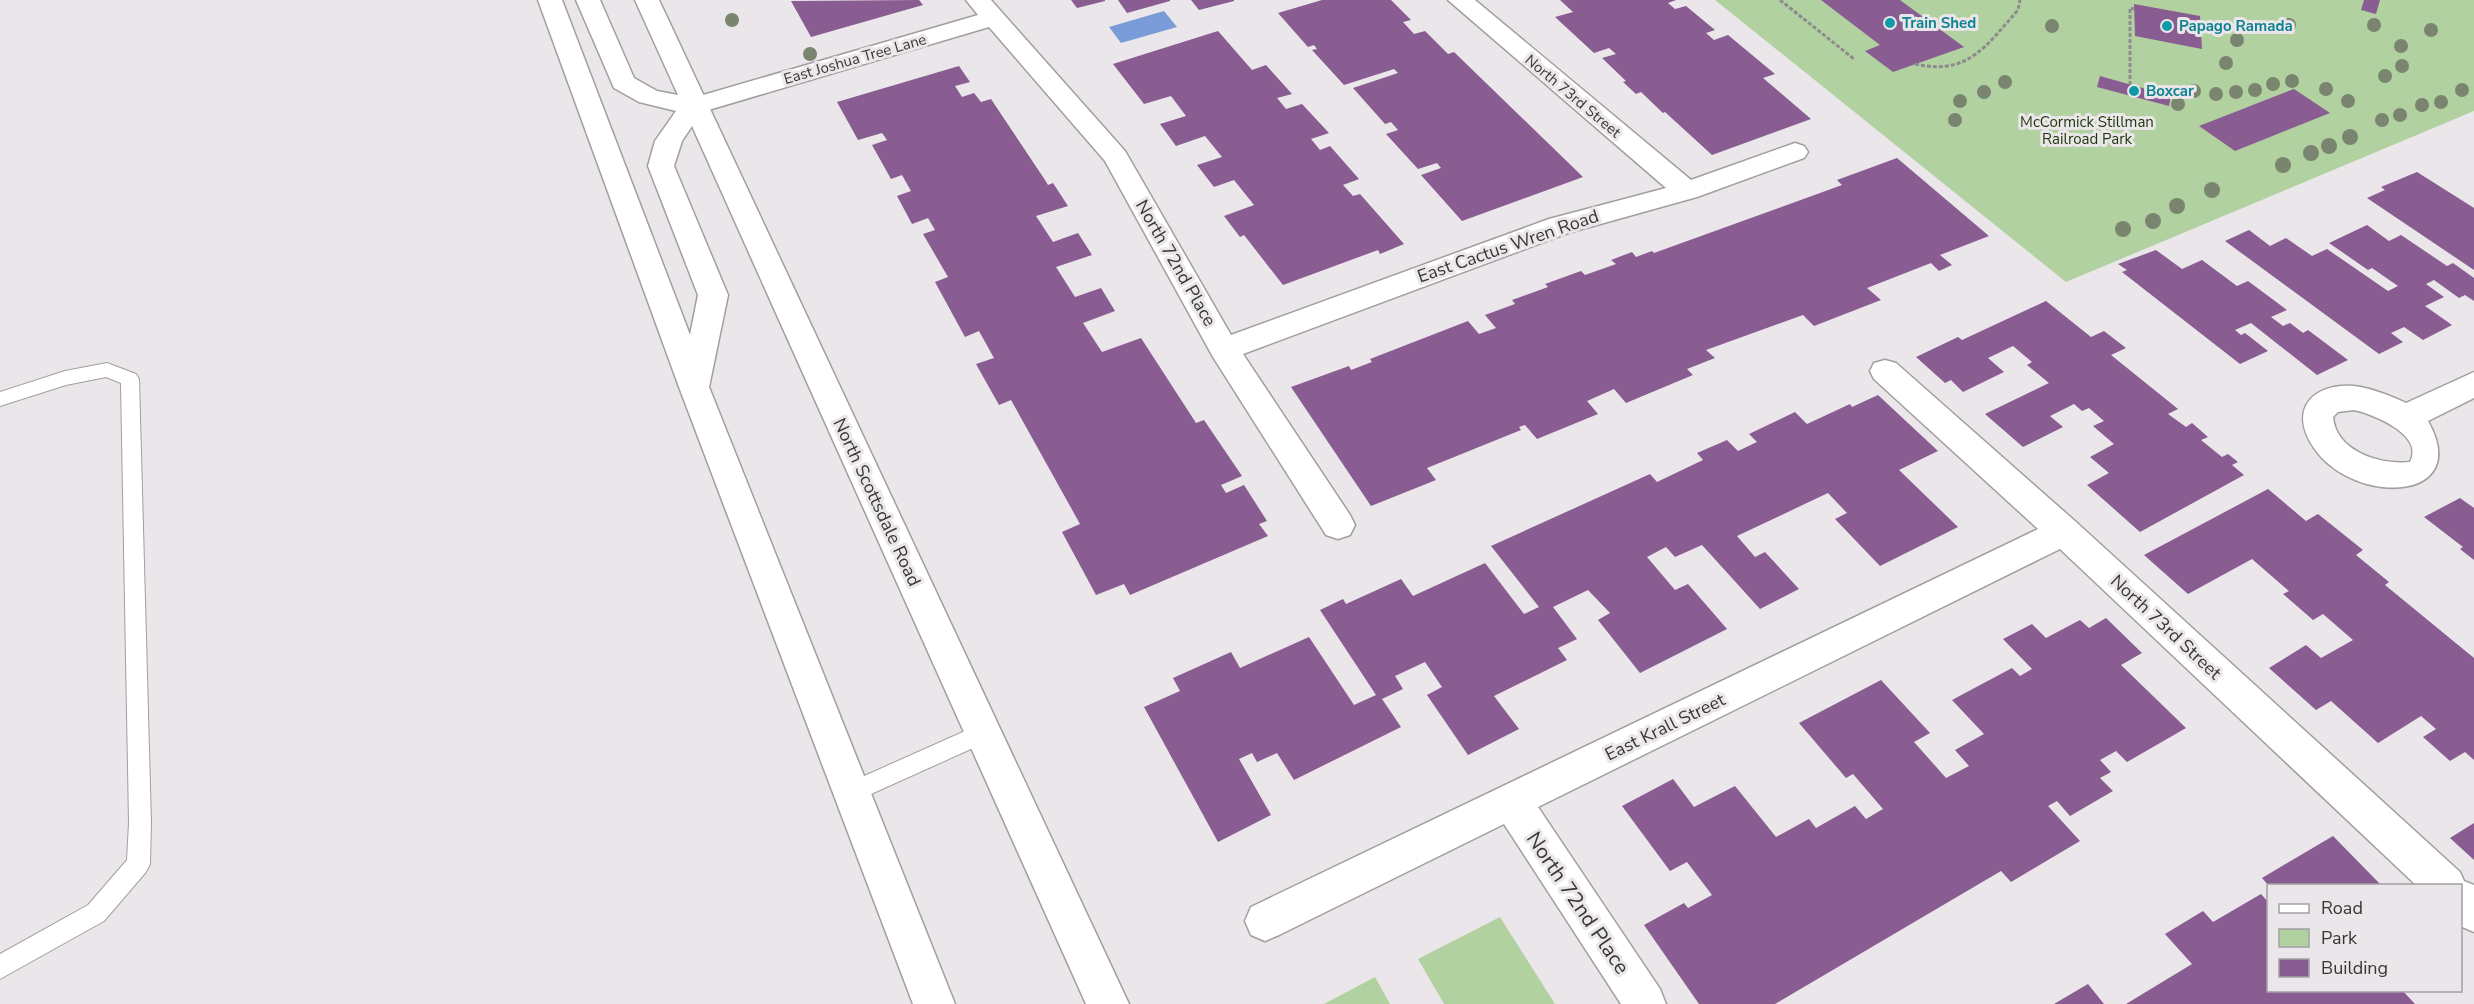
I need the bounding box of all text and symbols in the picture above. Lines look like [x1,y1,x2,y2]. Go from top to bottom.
place label: Train Shed [1902,13,1976,33]
marker: Train Shed [1883,16,1897,30]
place label: Papago Ramada [2179,16,2293,36]
marker: Papago Ramada [2160,19,2174,33]
street label: East Joshua Tree Lane [781,29,929,89]
street label: North 73rd Street [1521,50,1626,143]
place label: Boxcar [2146,81,2194,101]
marker: Boxcar [2127,84,2141,98]
park label: McCormick Stillman Railroad Park [2020,112,2154,149]
street label: North 72nd Place [1130,195,1222,331]
street label: East Cactus Wren Road [1414,204,1602,288]
street label: North Scottsdale Road [827,414,927,590]
street label: North 73rd Street [2105,569,2227,685]
street label: East Krall Street [1601,687,1730,766]
street label: North 72nd Place [1520,826,1636,980]
legend [2267,884,2462,992]
text: Road [2321,896,2363,920]
text: Park [2321,926,2358,950]
text: Building [2321,956,2388,980]

